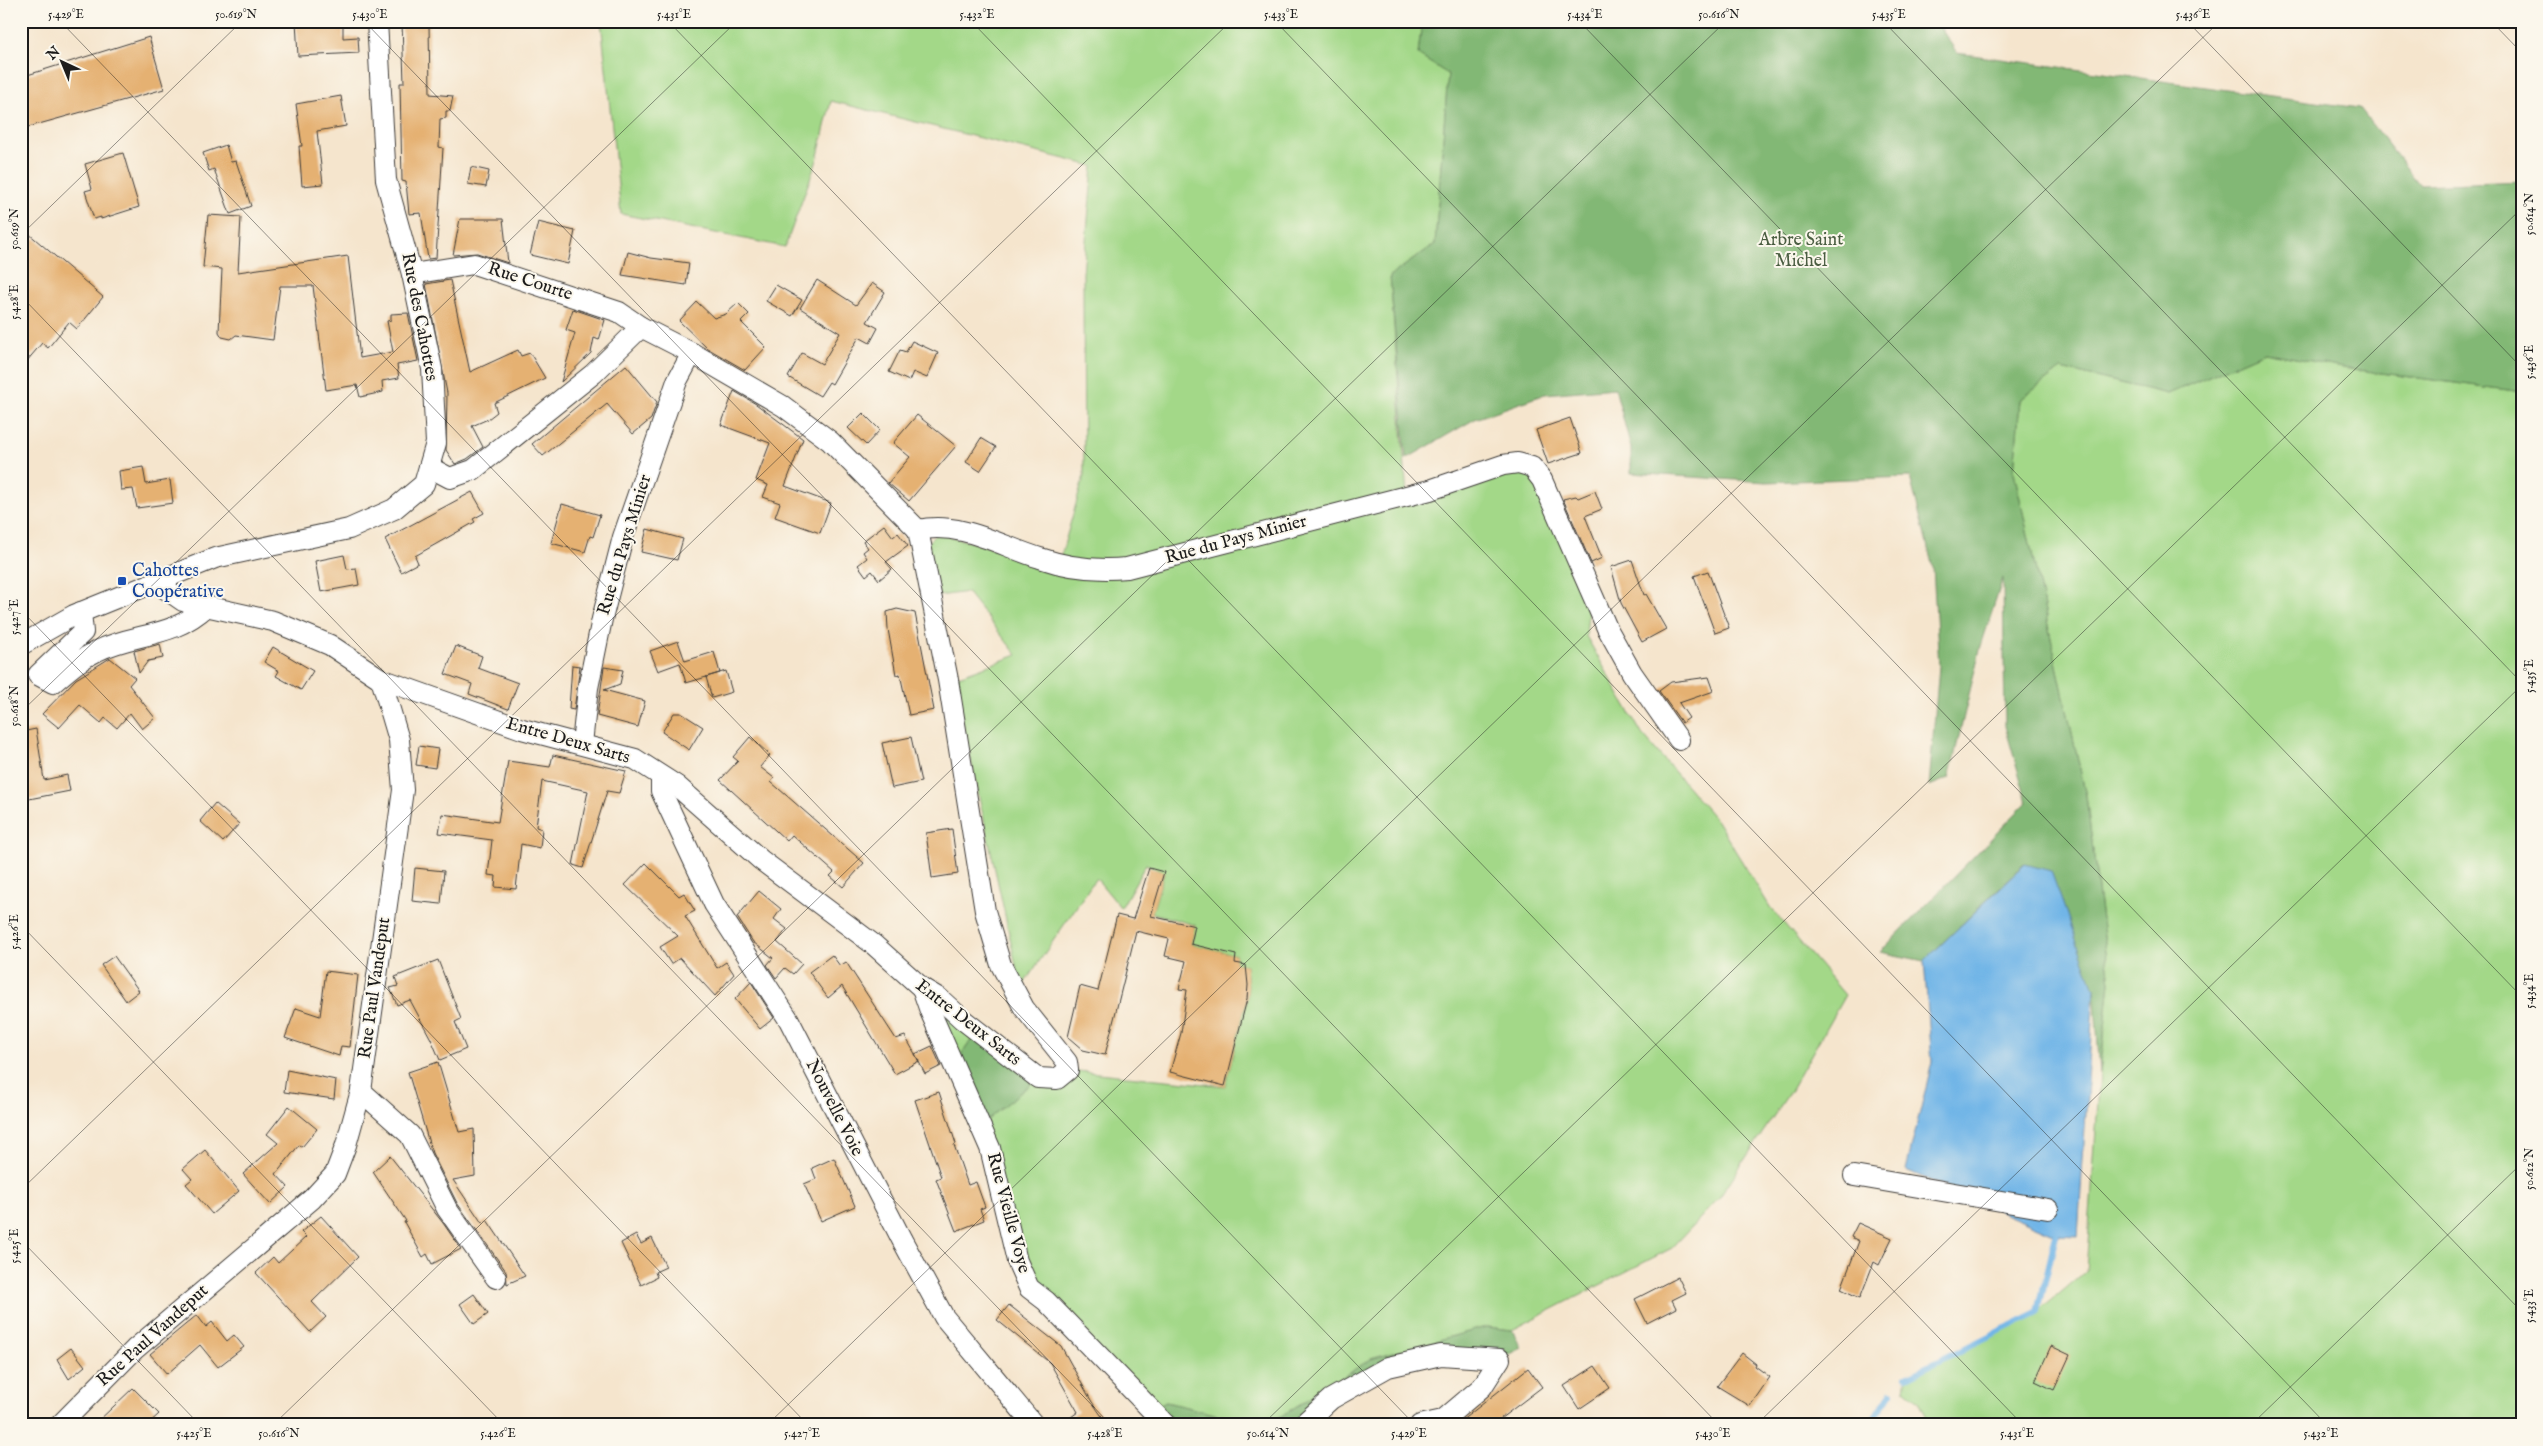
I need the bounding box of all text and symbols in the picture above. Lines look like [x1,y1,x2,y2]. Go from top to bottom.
text: 5.429°E [48,7,84,22]
text: 50.619°N [215,7,257,22]
text: 5.430°E [352,7,388,22]
text: 5.431°E [657,7,691,22]
text: 5.432°E [959,7,995,22]
text: 5.433°E [1264,7,1298,22]
text: 5.434°E [1567,7,1603,22]
text: 50.616°N [1698,7,1740,22]
text: 5.435°E [1872,7,1906,22]
text: 5.436°E [2176,7,2210,22]
north arrow [38,38,88,88]
text: N [42,43,64,65]
text: 50.614°N [2522,192,2537,235]
text: 50.619°N [7,208,22,250]
park label: Arbre Saint Michel [1758,229,1843,273]
street label: Rue des Cahottes [395,251,443,383]
street label: Rue Courte [485,257,575,307]
text: 5.428°E [7,284,22,320]
text: 5.436°E [2522,345,2537,379]
street label: Rue du Pays Minier [593,471,657,618]
street label: Rue du Pays Minier [1163,510,1310,570]
place label: Cahottes Coopérative [132,560,224,604]
marker: Cahottes Coopérative [116,575,128,587]
text: 5.427°E [7,599,22,635]
text: 5.435°E [2522,659,2537,693]
text: 50.618°N [7,685,22,727]
street label: Entre Deux Sarts [503,712,633,770]
text: 5.426°E [7,914,22,950]
street label: Rue Paul Vandeput [354,916,396,1060]
text: 5.434°E [2522,973,2537,1009]
street label: Entre Deux Sarts [911,975,1025,1071]
street label: Nouvelle Voie [800,1056,868,1160]
text: 50.612°N [2522,1147,2537,1190]
street label: Rue Vieille Voye [981,1150,1035,1276]
text: 5.425°E [7,1229,22,1263]
street label: Rue Paul Vandeput [92,1280,214,1392]
text: 5.433°E [2522,1289,2537,1323]
text: 5.425°E [177,1426,211,1441]
text: 50.616°N [258,1426,300,1441]
text: 5.426°E [480,1426,516,1441]
text: 5.427°E [784,1426,820,1441]
text: 5.428°E [1087,1426,1123,1441]
text: 50.614°N [1247,1426,1290,1441]
text: 5.429°E [1391,1426,1427,1441]
text: 5.430°E [1695,1426,1731,1441]
text: 5.431°E [2000,1426,2034,1441]
text: 5.432°E [2303,1426,2339,1441]

